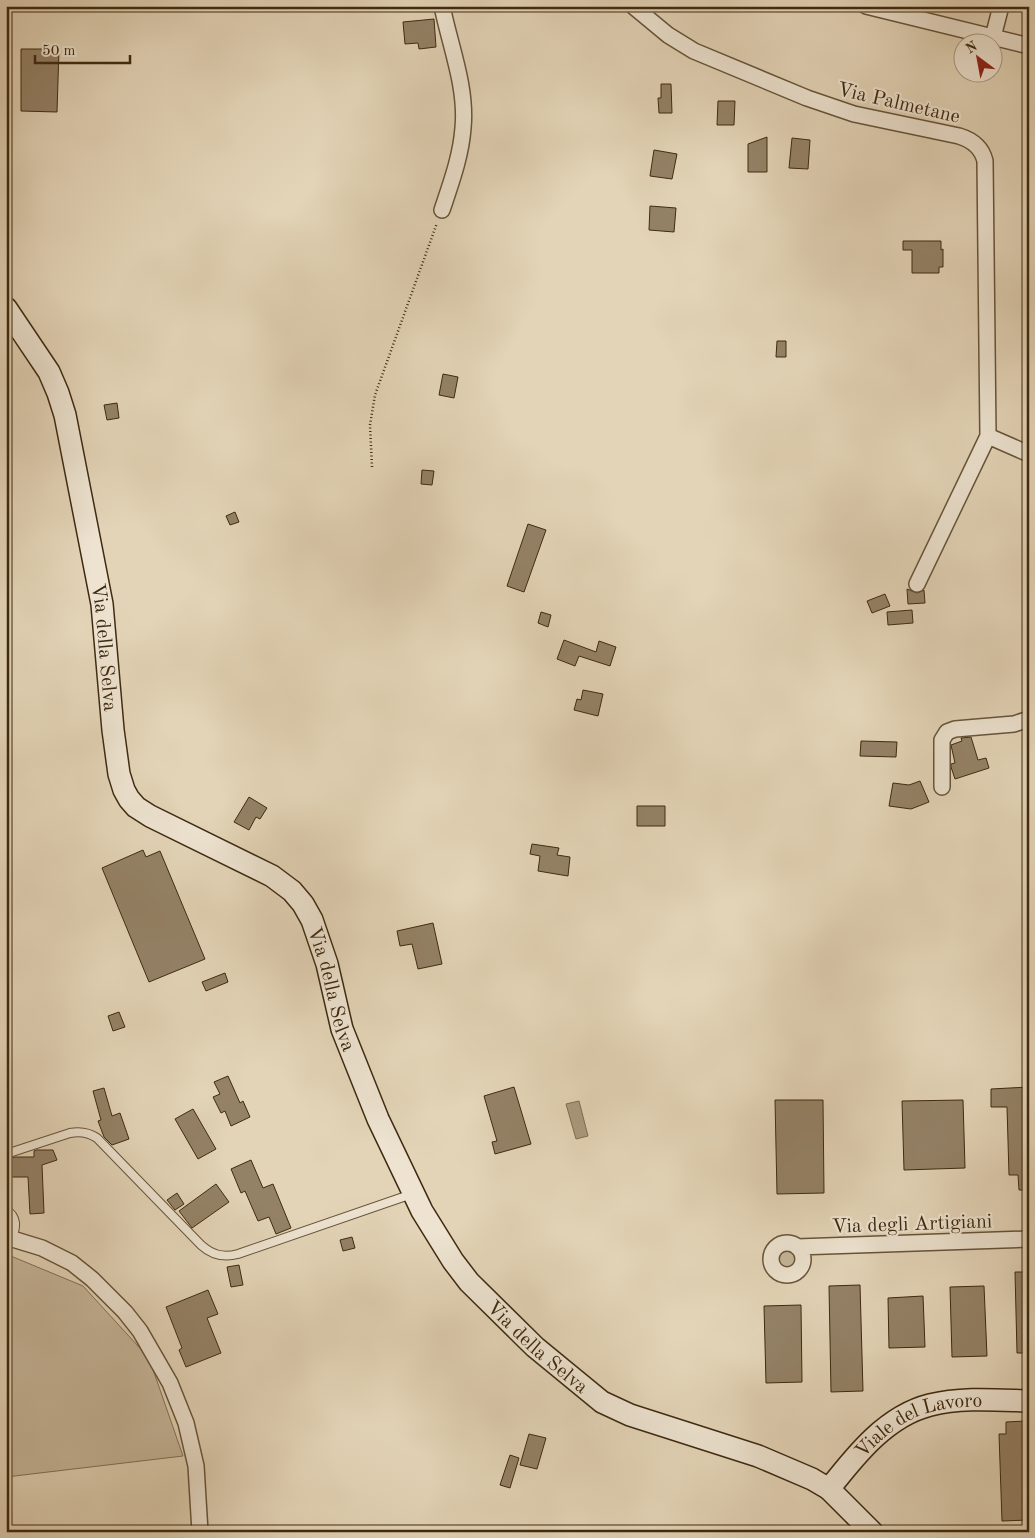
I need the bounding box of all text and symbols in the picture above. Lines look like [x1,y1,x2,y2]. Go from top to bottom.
scale bar [35,32,130,64]
north arrow [952,32,1002,82]
text: N [963,39,980,57]
text: 50 m [42,44,76,59]
street label: Via Palmetane [835,80,962,128]
street label: Via della Selva [86,582,119,712]
street label: Via della Selva [303,925,358,1055]
street label: Via degli Artigiani [832,1212,993,1238]
street label: Via della Selva [482,1298,591,1398]
street label: Viale del Lavoro [852,1392,982,1462]

